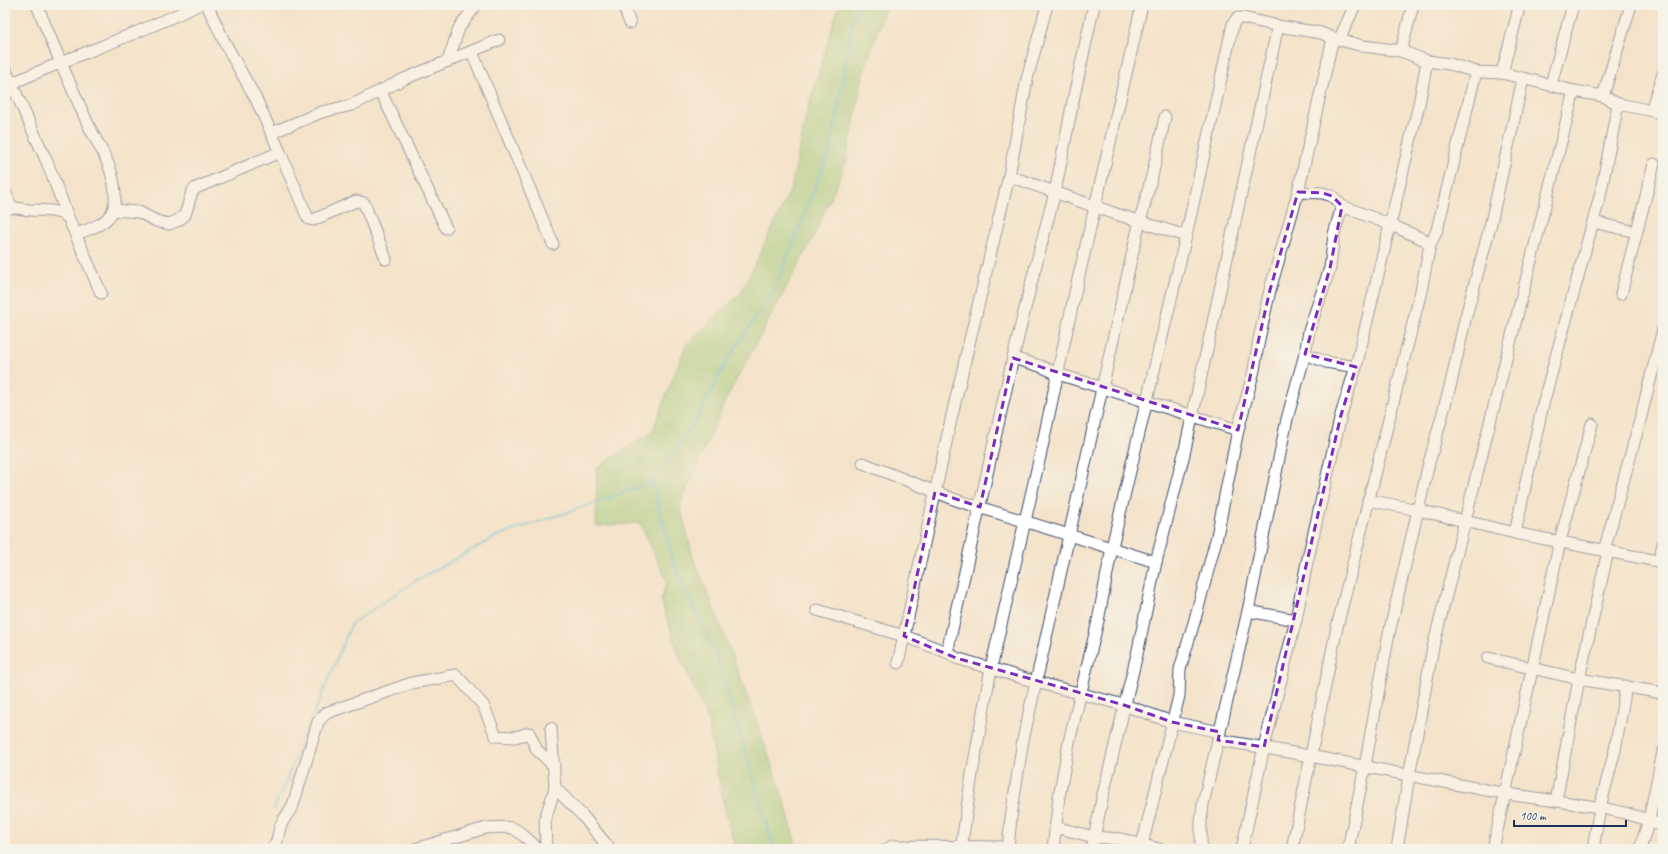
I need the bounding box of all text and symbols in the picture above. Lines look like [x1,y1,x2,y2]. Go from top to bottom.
scale bar [1514,802,1626,828]
text: 100 m [1520,808,1547,824]

